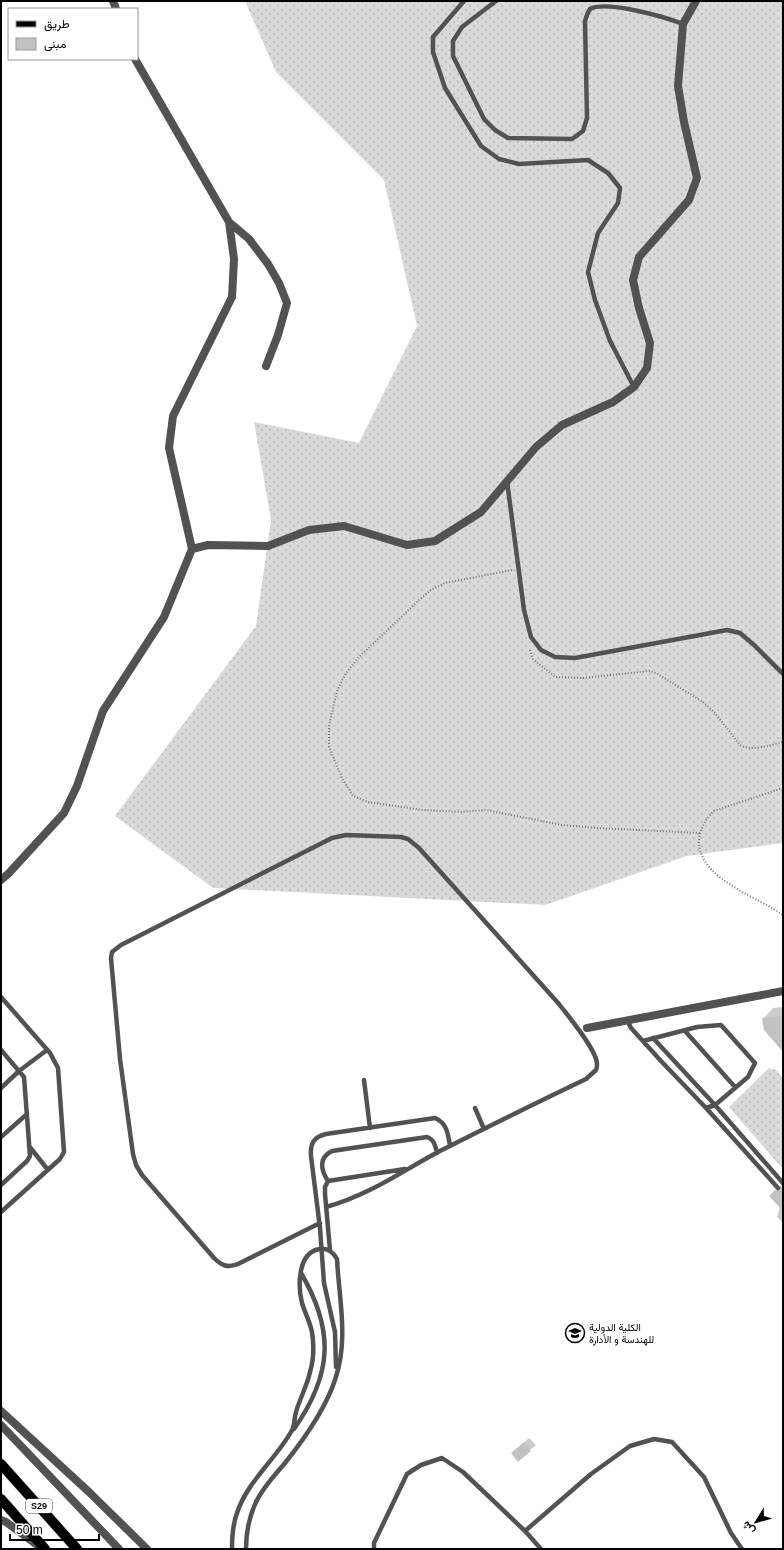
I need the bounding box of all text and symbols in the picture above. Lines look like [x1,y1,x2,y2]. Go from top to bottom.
legend [8,8,138,60]
text: طريق [44,17,70,32]
text: مبنى [44,37,66,52]
school or university icon: الكلية الدولية للهندسة و الأدارة [564,1322,586,1344]
place label: الكلية الدولية للهندسة و الأدارة [589,1322,654,1346]
road number: S29 [26,1499,52,1513]
north arrow [736,1502,776,1542]
scale bar [10,1516,99,1542]
text: ش [739,1519,758,1537]
text: 50 m [16,1523,43,1537]

